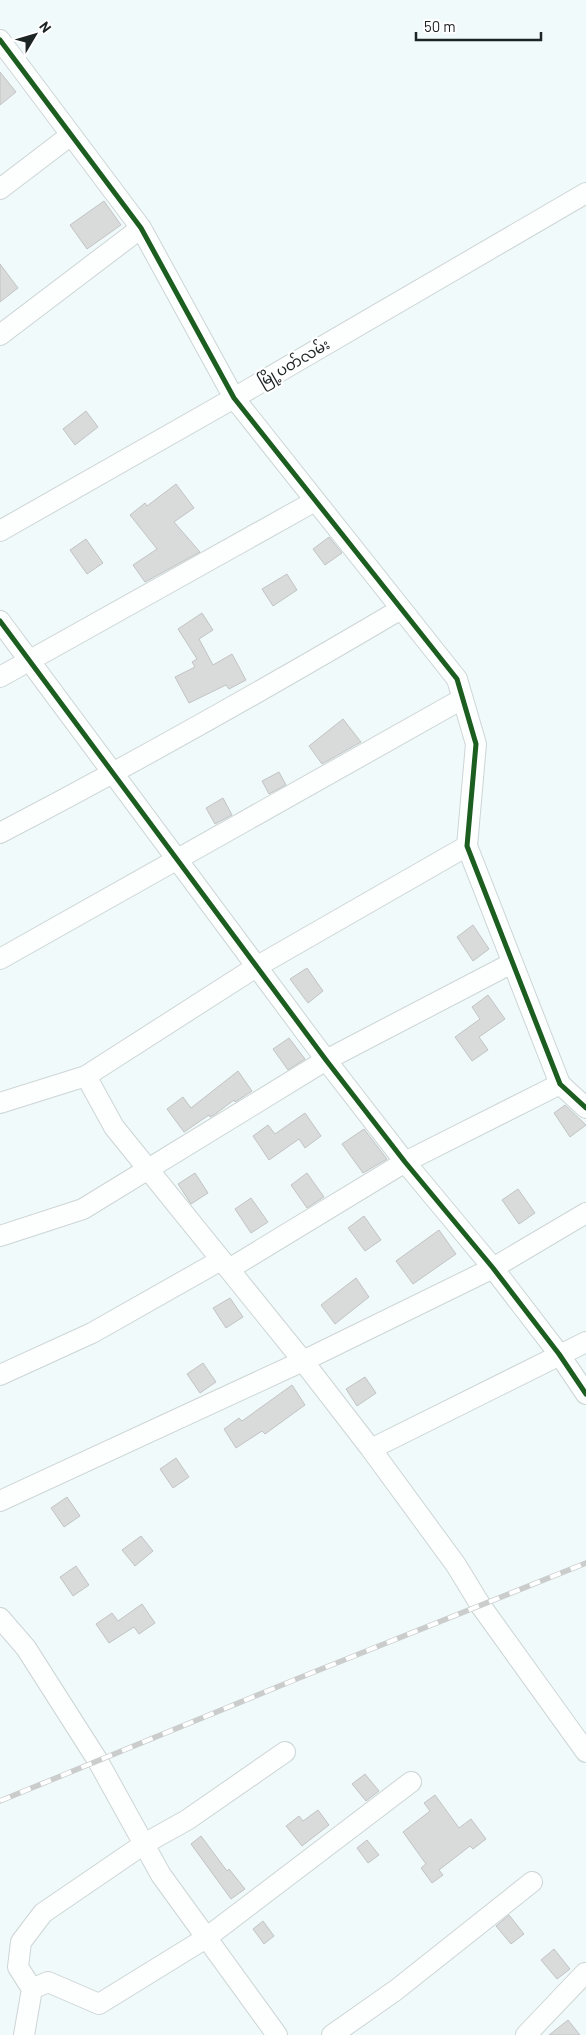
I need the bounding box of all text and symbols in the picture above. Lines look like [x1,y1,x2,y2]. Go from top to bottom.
north arrow [10,10,60,60]
scale bar [416,10,541,42]
text: 50 m [424,17,456,35]
text: N [36,18,55,36]
street label: မြို့ပတ်လမ်း [254,334,335,393]

